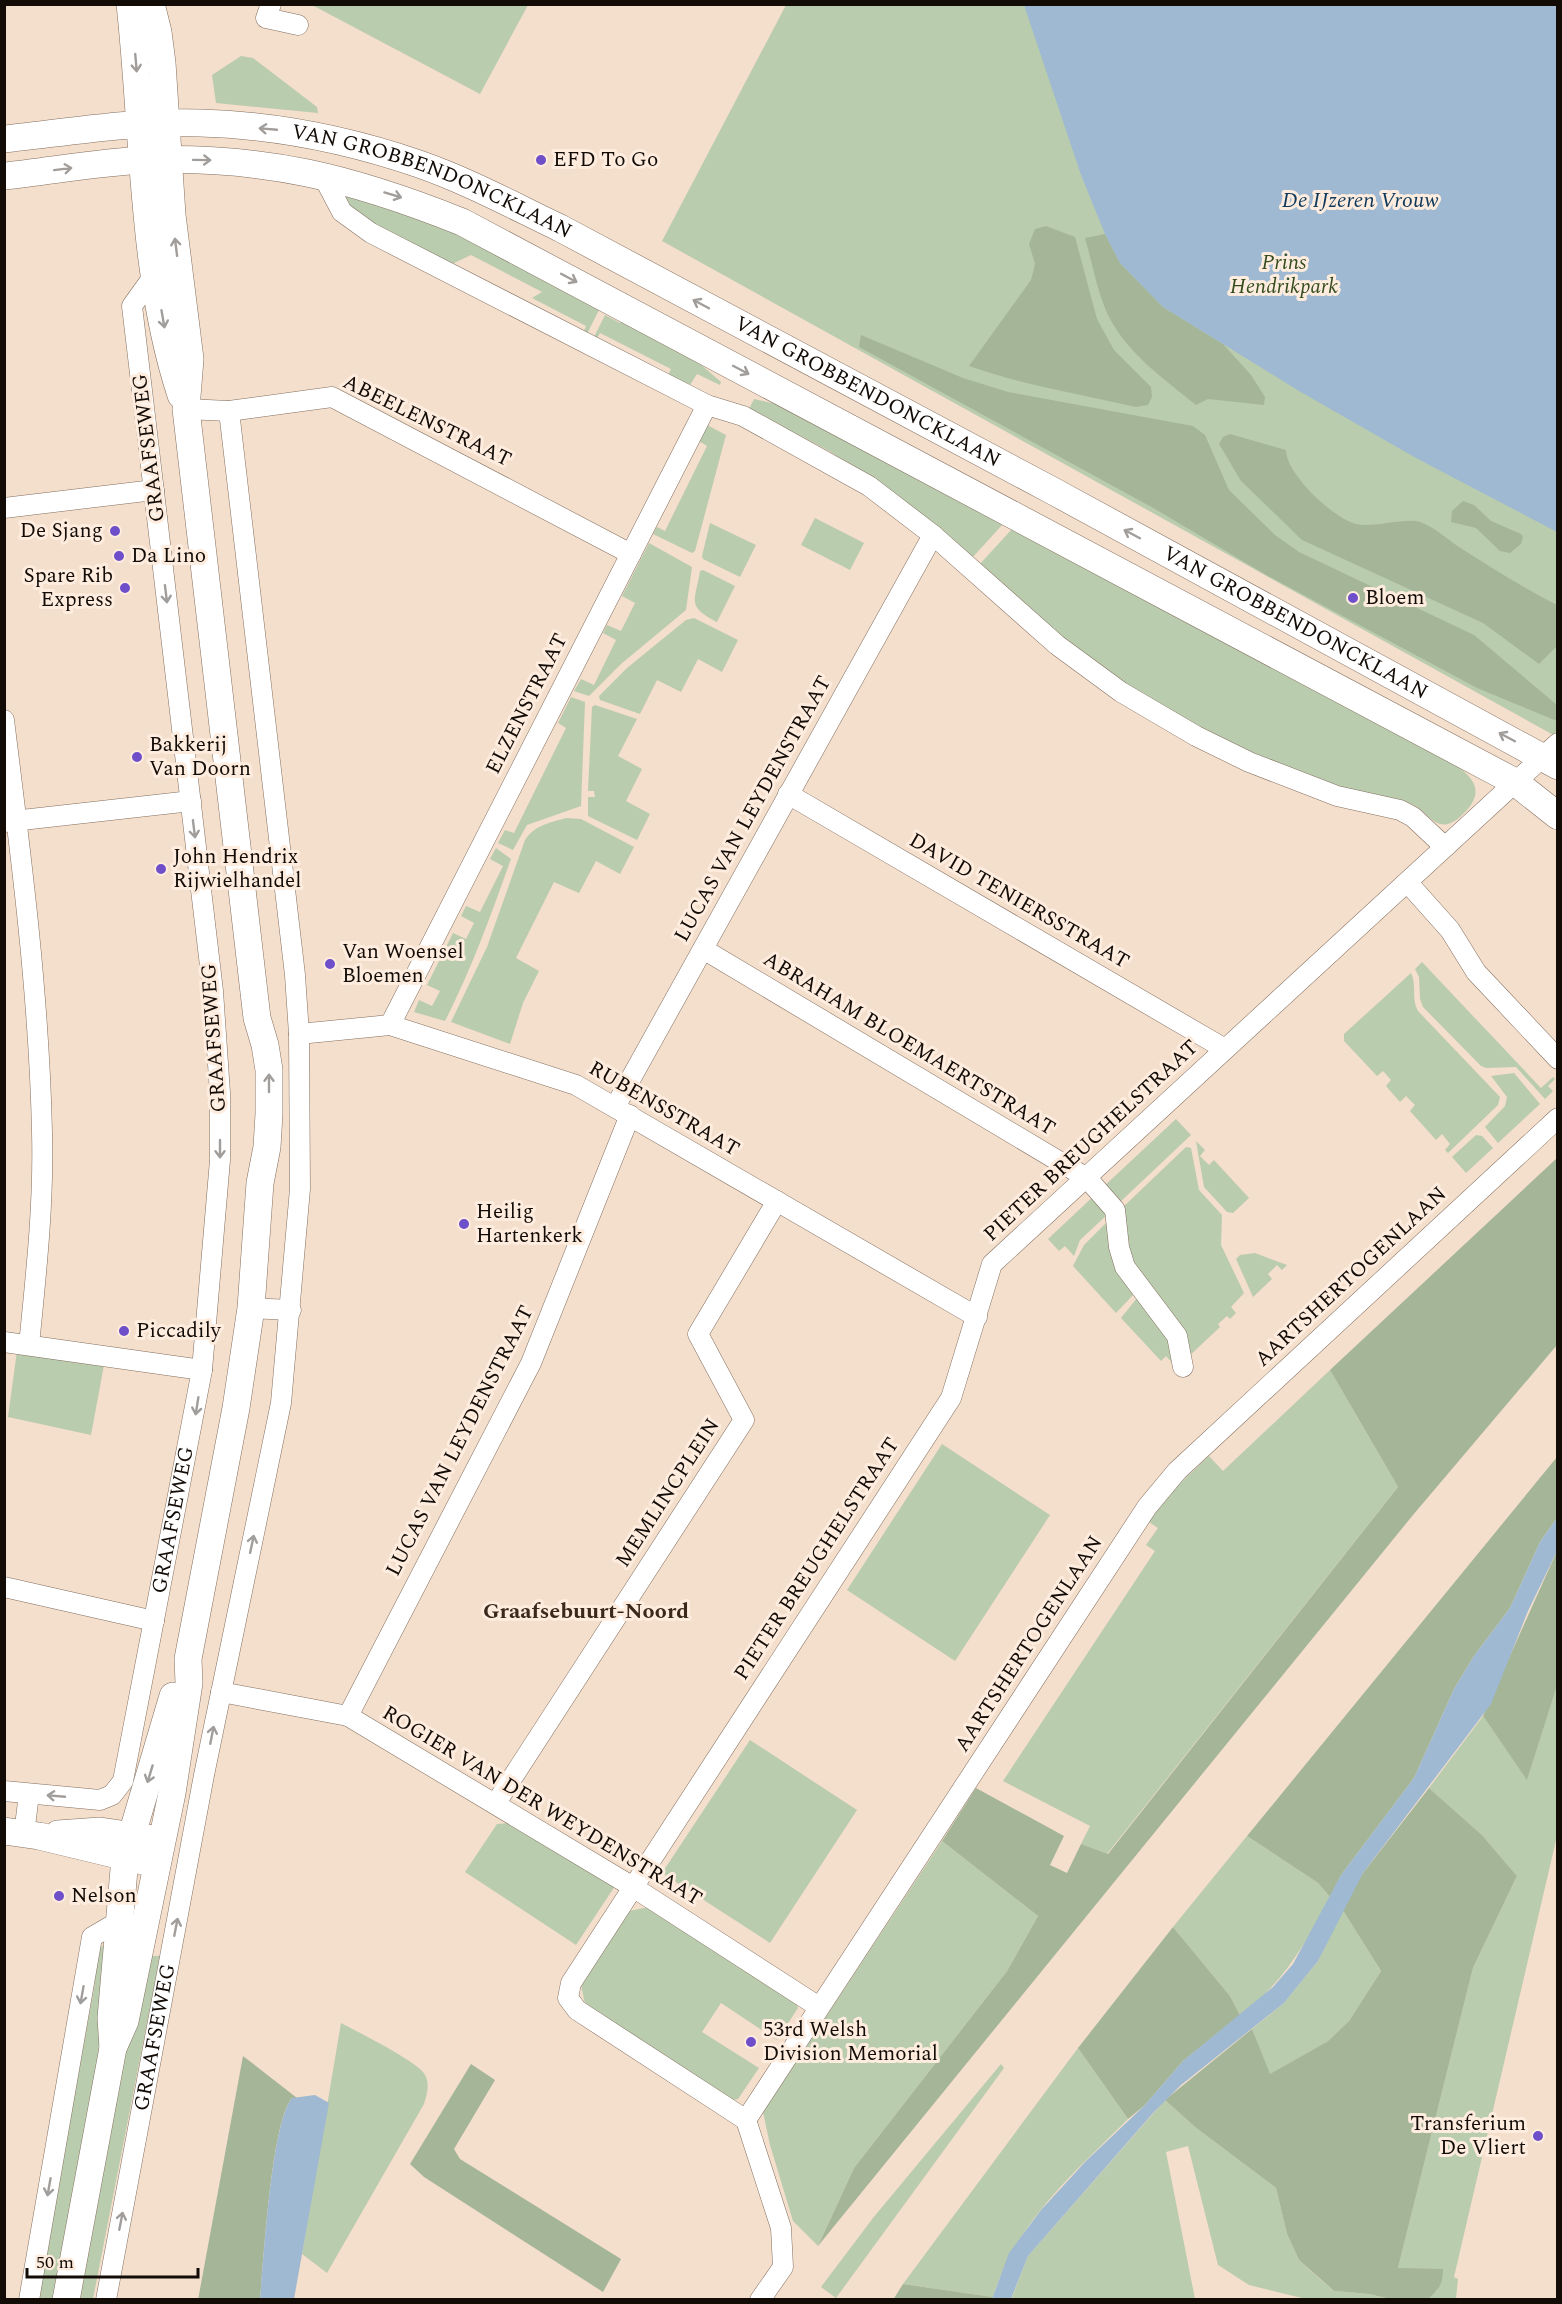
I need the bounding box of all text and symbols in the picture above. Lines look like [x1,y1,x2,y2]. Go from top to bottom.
one-way arrow [131,52,142,72]
street label: VAN GROBBENDONCKLAAN [289,116,578,248]
one-way arrow [259,123,279,134]
place label: EFD To Go [553,144,658,176]
marker: EFD To Go [534,153,548,167]
one-way arrow [192,154,212,166]
one-way arrow [52,164,72,175]
water label: De IJzeren Vrouw [1282,184,1439,217]
one-way arrow [383,191,402,202]
one-way arrow [171,237,182,257]
park label: Prins Hendrikpark [1230,247,1338,303]
one-way arrow [560,273,578,284]
one-way arrow [693,298,710,310]
street label: VAN GROBBENDONCKLAAN [729,308,1007,476]
one-way arrow [158,309,169,328]
one-way arrow [732,365,750,376]
street label: ABEELENSTRAAT [337,366,517,476]
street label: GRAAFSEWEG [124,372,174,524]
place label: De Sjang [20,515,103,547]
marker: De Sjang [108,524,122,538]
one-way arrow [1124,528,1141,540]
street label: VAN GROBBENDONCKLAAN [1157,538,1434,708]
place label: Da Lino [131,540,206,572]
marker: Da Lino [112,549,126,563]
place label: Spare Rib Express [24,560,113,616]
marker: Spare Rib Express [118,581,132,595]
place label: Bloem [1365,582,1424,614]
one-way arrow [161,583,172,603]
marker: Bloem [1346,591,1360,605]
street label: ELZENSTRAAT [478,628,576,780]
street label: LUCAS VAN LEYDENSTRAAT [666,670,840,948]
place label: Bakkerij Van Doorn [149,729,251,785]
one-way arrow [1499,731,1516,743]
marker: Bakkerij Van Doorn [130,750,144,764]
one-way arrow [189,819,200,839]
street label: DAVID TENIERSSTRAAT [903,825,1135,977]
place label: John Hendrix Rijwielhandel [173,841,301,897]
marker: John Hendrix Rijwielhandel [154,862,168,876]
place label: Van Woensel Bloemen [342,936,464,992]
street label: ABRAHAM BLOEMAERTSTRAAT [757,944,1061,1144]
marker: Van Woensel Bloemen [323,957,337,971]
street label: GRAAFSEWEG [193,962,235,1114]
street label: PIETER BREUGHELSTRAAT [976,1032,1206,1250]
street label: RUBENSSTRAAT [583,1053,745,1165]
one-way arrow [263,1074,275,1094]
one-way arrow [214,1138,226,1158]
street label: AARTSHERTOGENLAAN [1248,1179,1454,1375]
place label: Heilig Hartenkerk [476,1196,583,1252]
marker: Heilig Hartenkerk [457,1217,471,1231]
street label: LUCAS VAN LEYDENSTRAAT [378,1300,542,1582]
place label: Piccadily [136,1315,222,1347]
marker: Piccadily [117,1324,131,1338]
one-way arrow [191,1395,202,1415]
street label: MEMLINCPLEIN [608,1412,728,1574]
street label: PIETER BREUGHELSTRAAT [726,1431,908,1687]
street label: GRAAFSEWEG [143,1444,203,1596]
street label: AARTSHERTOGENLAAN [947,1529,1111,1759]
one-way arrow [246,1535,258,1554]
district label: Graafsebuurt-Noord [483,1595,689,1628]
street label: ROGIER VAN DER WEYDENSTRAAT [376,1697,708,1915]
one-way arrow [207,1726,219,1745]
one-way arrow [144,1764,155,1783]
one-way arrow [46,1790,66,1801]
place label: Nelson [71,1880,137,1912]
marker: Nelson [52,1889,66,1903]
one-way arrow [171,1917,182,1937]
street label: GRAAFSEWEG [126,1961,184,2114]
one-way arrow [77,1985,88,2004]
place label: 53rd Welsh Division Memorial [763,2014,938,2070]
marker: 53rd Welsh Division Memorial [744,2035,758,2049]
place label: Transferium De Vliert [1410,2108,1526,2164]
marker: Transferium De Vliert [1531,2129,1545,2143]
one-way arrow [43,2177,54,2196]
one-way arrow [116,2212,127,2232]
scale bar [27,2241,198,2279]
text: 50 m [36,2249,74,2276]

